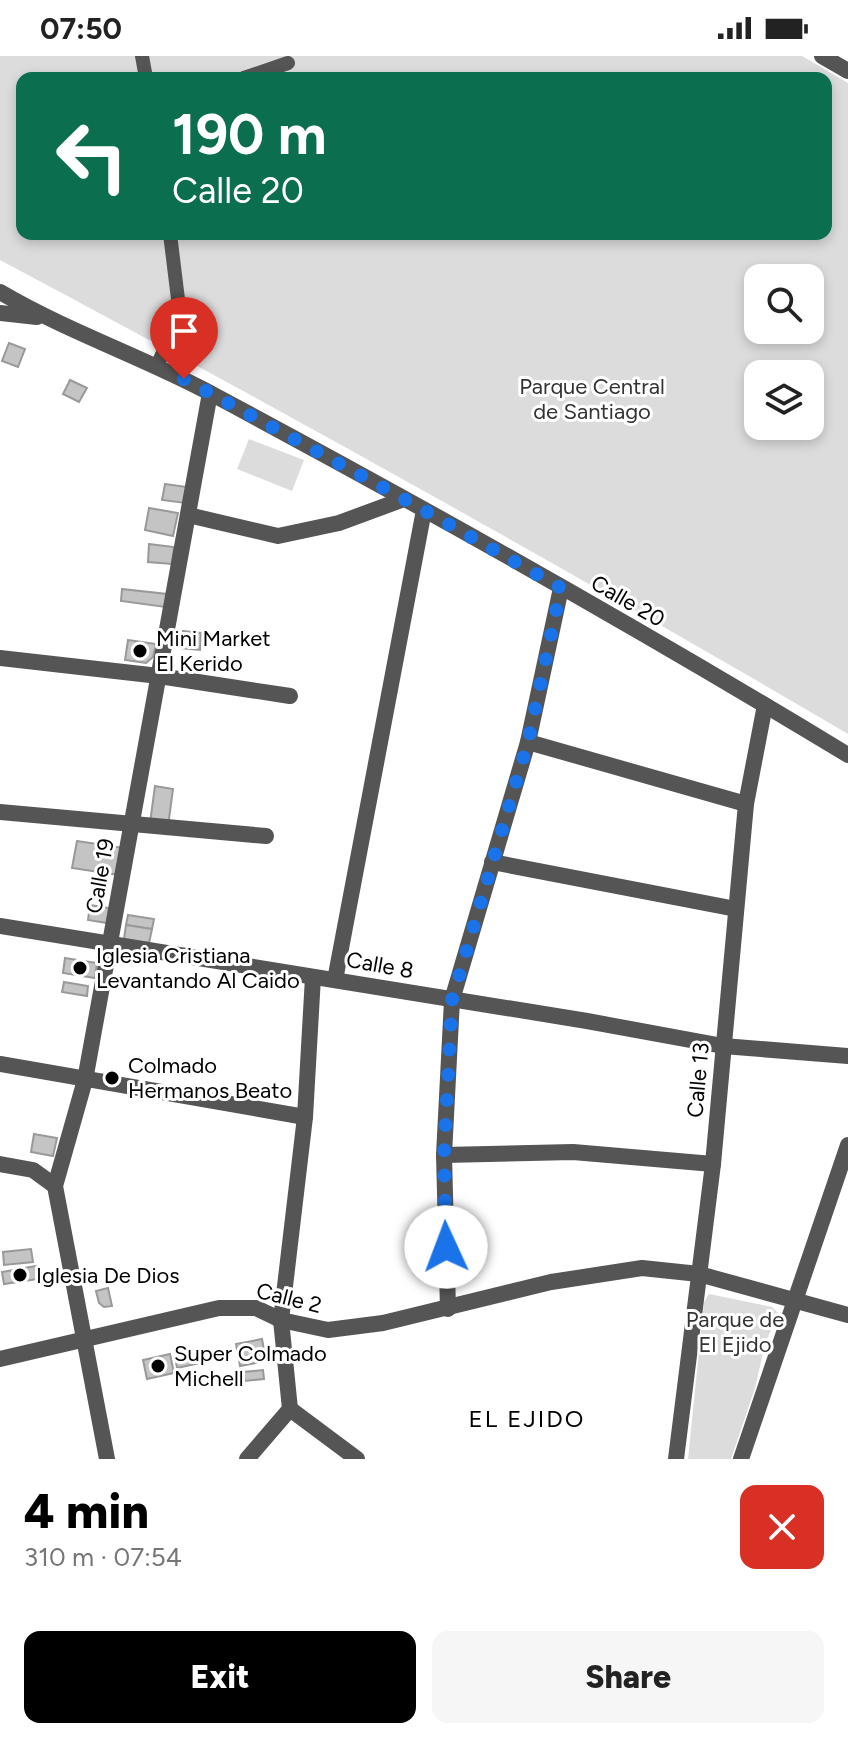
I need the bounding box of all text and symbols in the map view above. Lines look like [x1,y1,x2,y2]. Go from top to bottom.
text: 07:50 [40,10,122,47]
text: 190 m [172,101,327,168]
icon: left [40,104,144,208]
text: Calle 20 [172,169,304,212]
map controls [744,264,824,440]
button: search [744,264,824,344]
pin [150,297,218,379]
icon: arrive [162,309,206,353]
button: layers [744,360,824,440]
park label: Parque Central de Santiago [519,373,665,425]
street label: Calle 20 [586,569,670,633]
place label: Mini Market El Kerido [156,625,271,677]
marker: Mini Market El Kerido [131,642,149,660]
street label: Calle 19 [80,836,120,916]
place label: Iglesia Cristiana Levantando Al Caido [96,942,300,994]
street label: Calle 8 [344,946,416,984]
marker: Iglesia Cristiana Levantando Al Caido [71,959,89,977]
street label: Calle 13 [681,1041,715,1119]
place label: Colmado Hermanos Beato [128,1052,292,1104]
marker: Colmado Hermanos Beato [103,1069,121,1087]
position arrow [404,1205,488,1289]
place label: Iglesia De Dios [36,1262,180,1289]
marker: Iglesia De Dios [11,1266,29,1284]
street label: Calle 2 [253,1277,325,1319]
park label: Parque de El Ejido [686,1306,784,1358]
place label: Super Colmado Michell [174,1340,327,1392]
marker: Super Colmado Michell [149,1357,167,1375]
district label: EL EJIDO [469,1404,585,1433]
text: 4 min [24,1482,149,1540]
button: close [740,1485,824,1569]
text: 310 m · 07:54 [24,1541,182,1573]
button: Exit [24,1631,416,1723]
button: Share [432,1631,824,1723]

